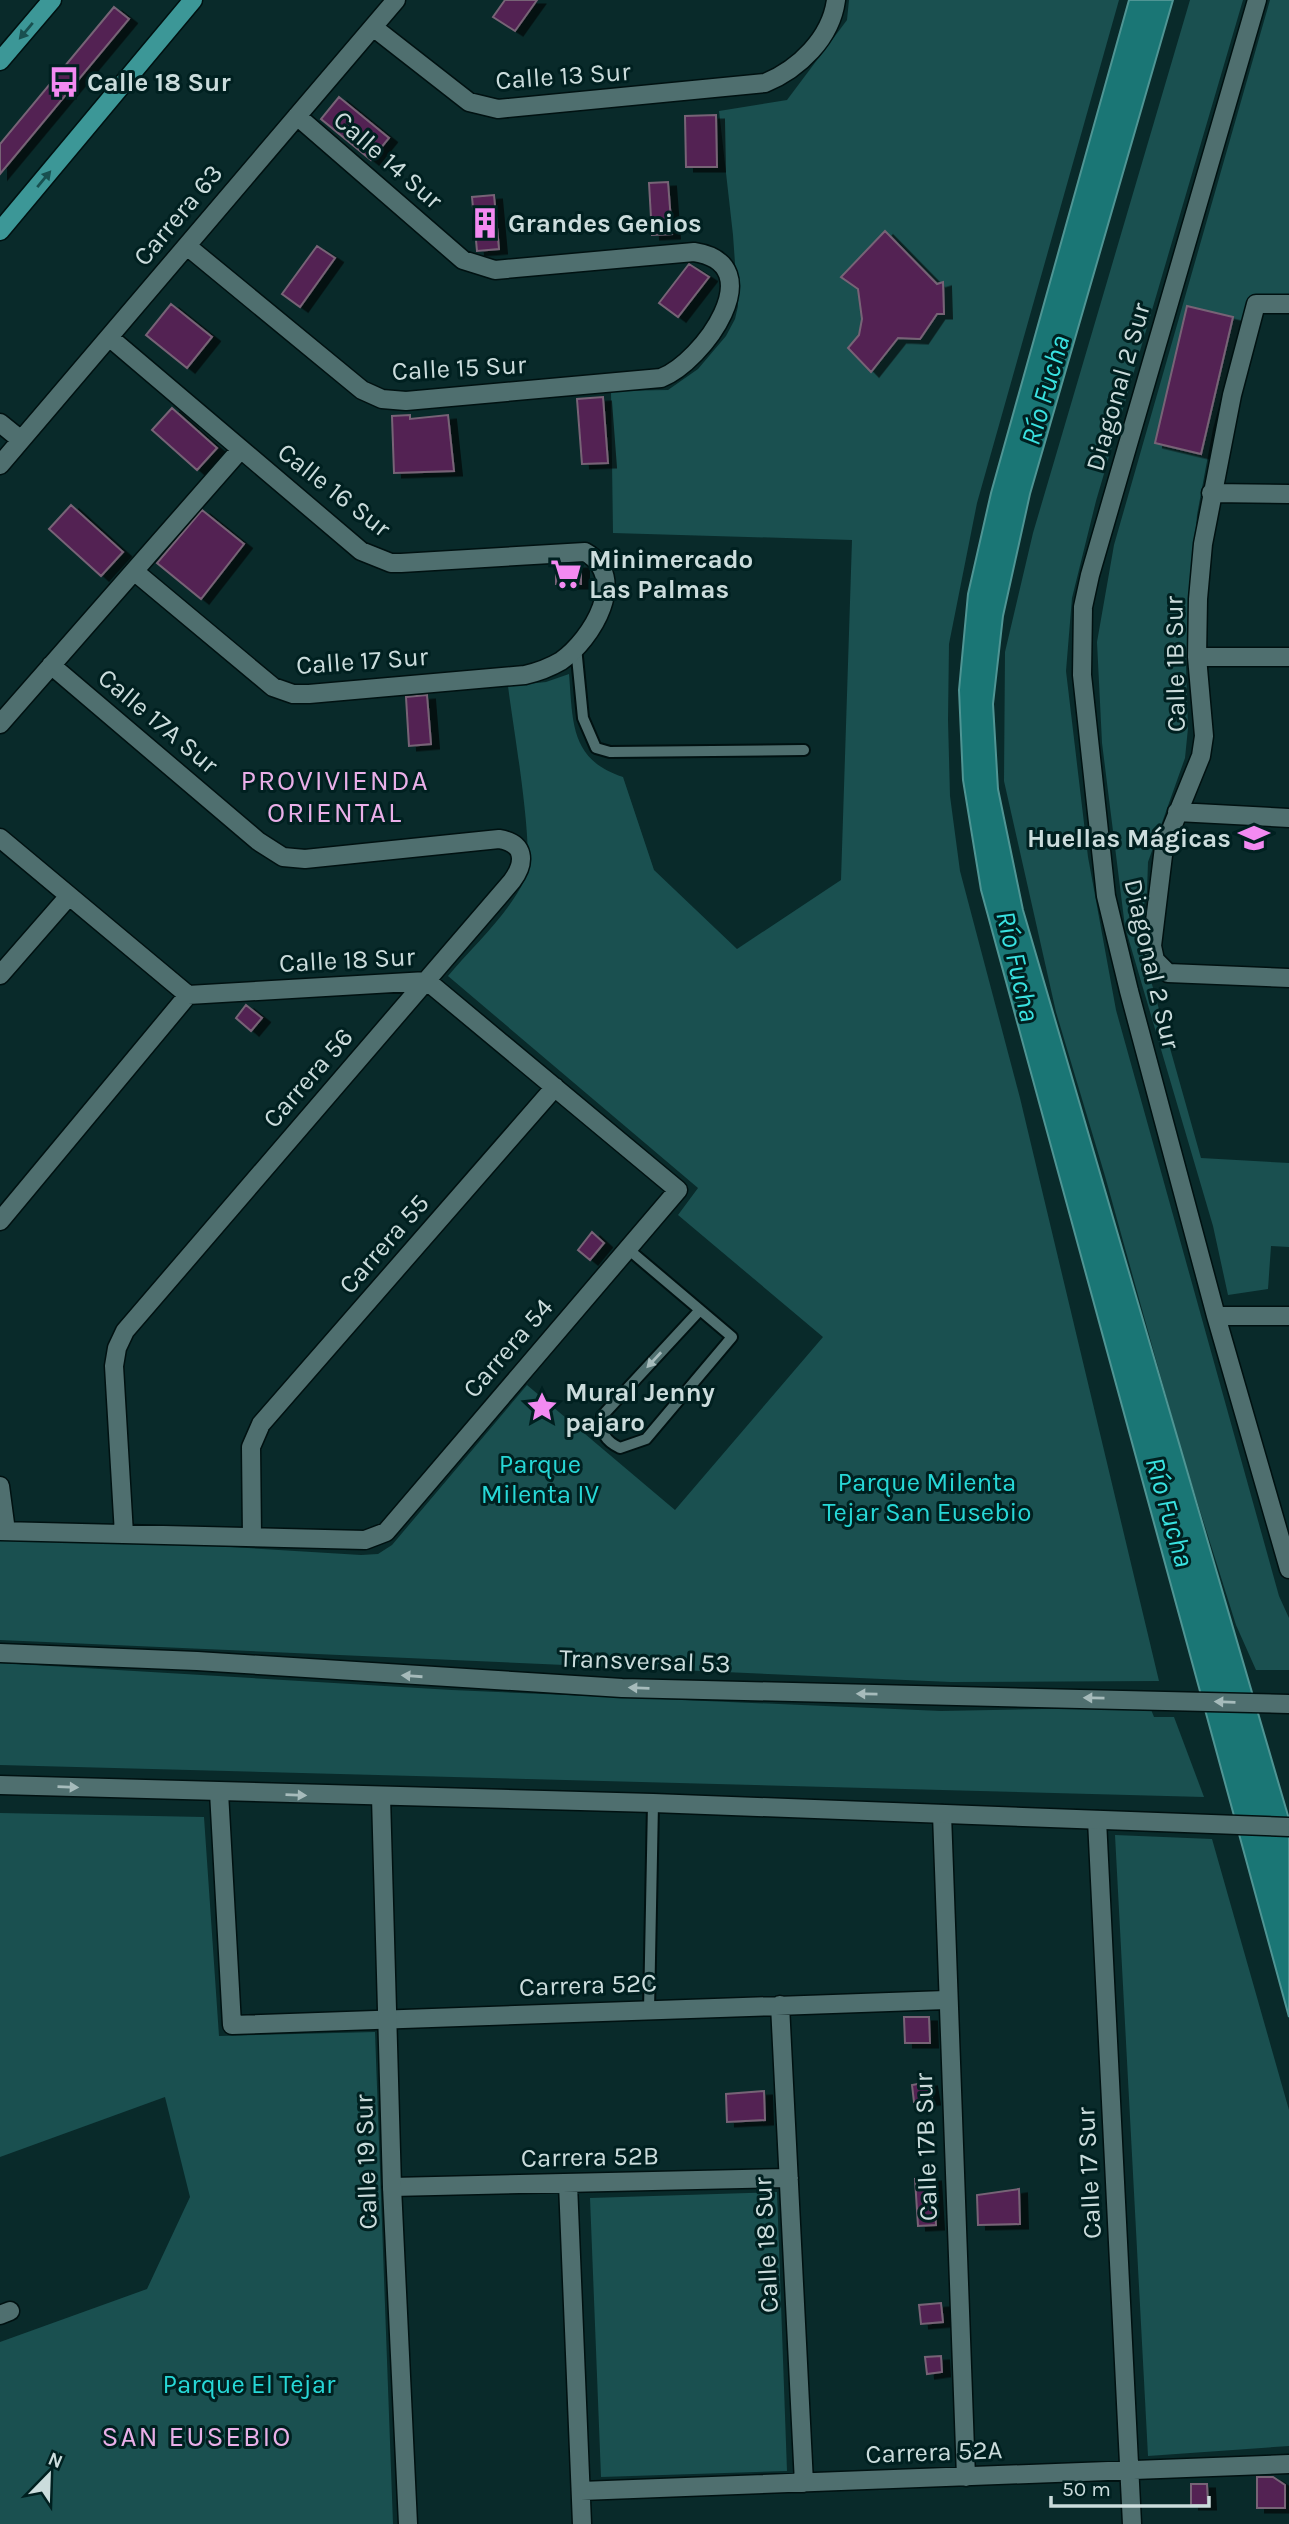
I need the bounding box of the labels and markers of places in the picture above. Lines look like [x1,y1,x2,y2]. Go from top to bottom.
bus stop icon: Calle 18 Sur [47,65,81,99]
place label: Calle 18 Sur [87,67,231,98]
building icon: Grandes Genios [468,206,502,240]
place label: Grandes Genios [508,208,702,239]
place label: Minimercado Las Palmas [589,544,753,605]
supermarket icon: Minimercado Las Palmas [549,557,583,591]
school or university icon: Huellas Mágicas [1237,821,1271,855]
place label: Huellas Mágicas [1027,823,1231,854]
place label: Mural Jenny pajaro [565,1377,715,1438]
place icon: Mural Jenny pajaro [525,1390,559,1424]

